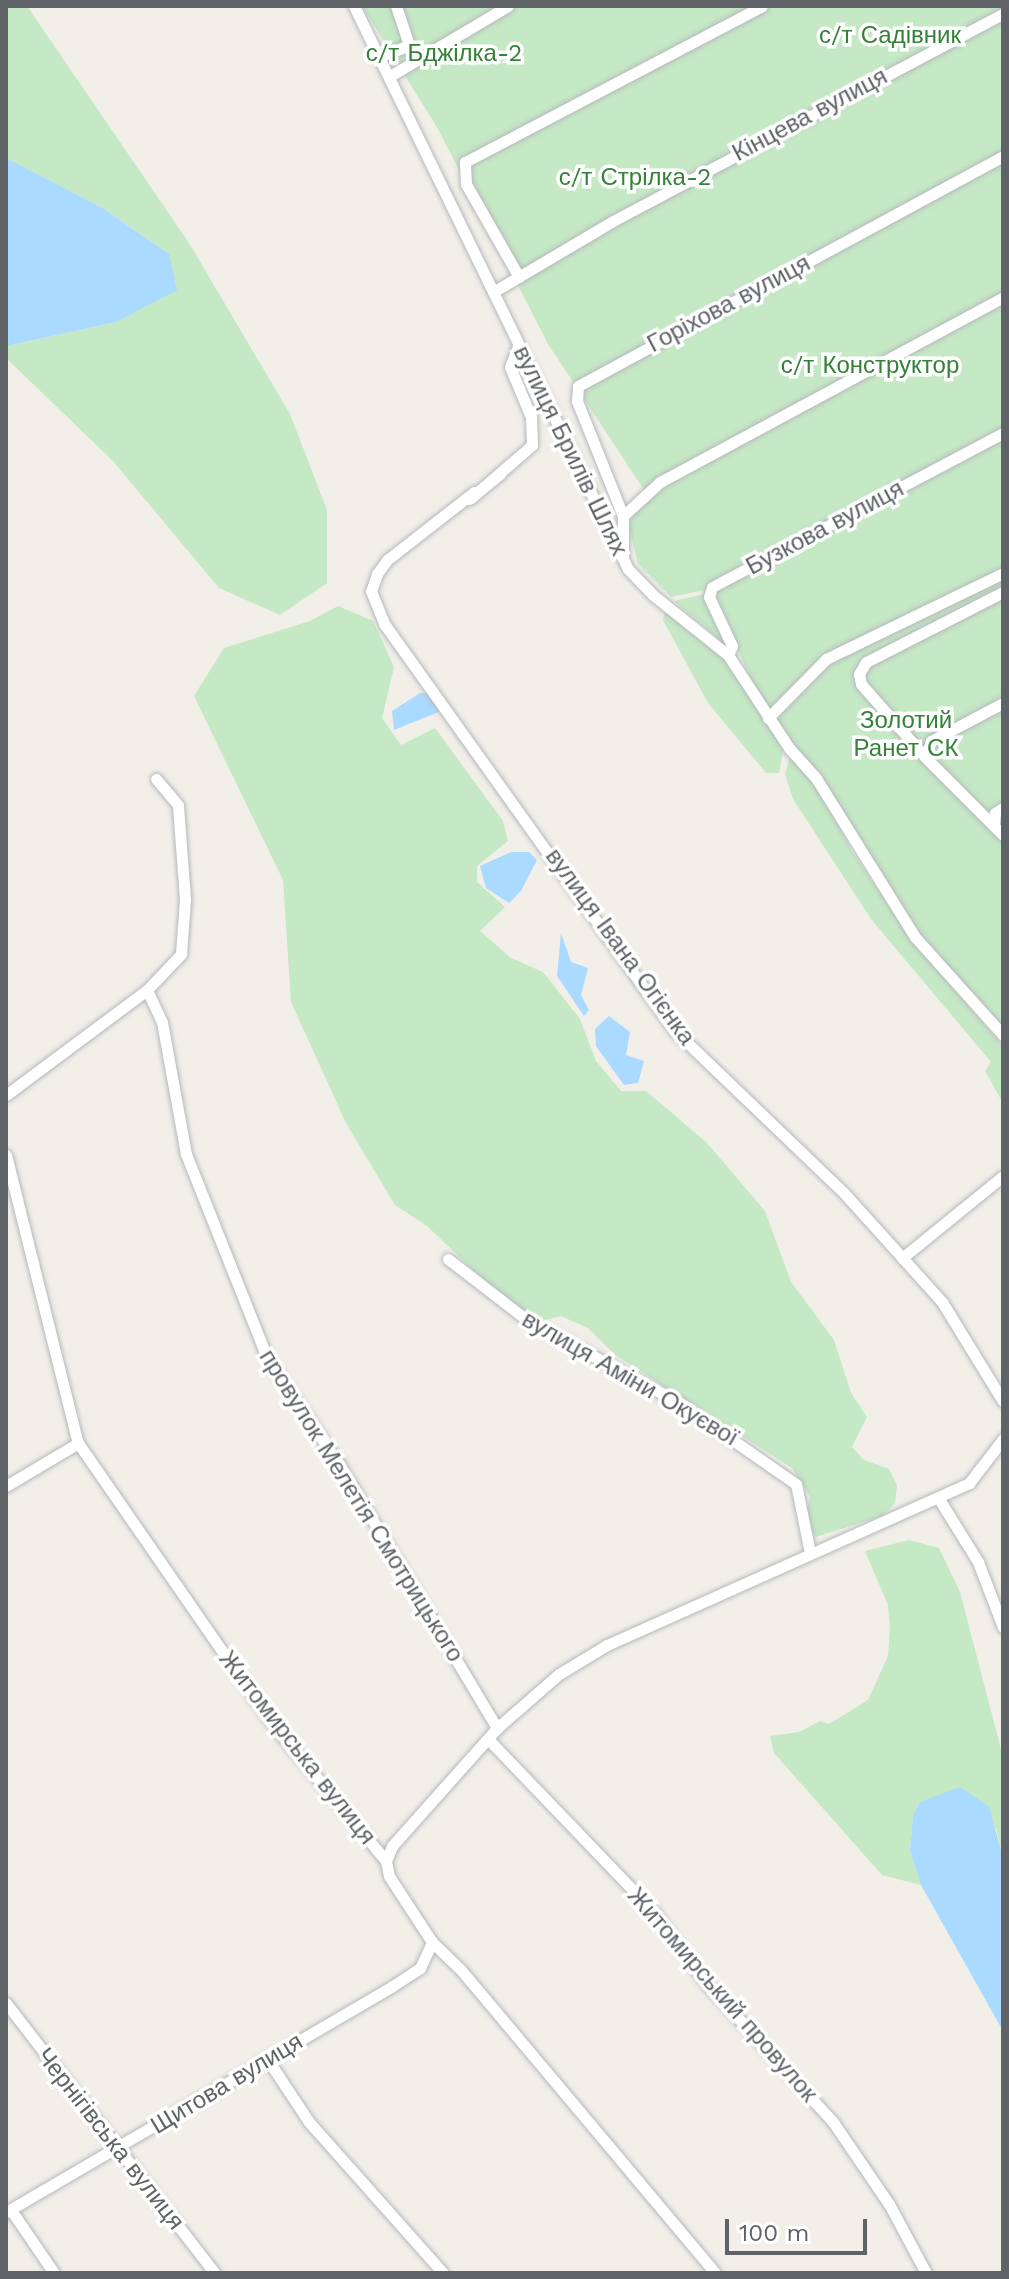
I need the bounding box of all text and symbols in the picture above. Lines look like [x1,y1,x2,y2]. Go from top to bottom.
park label: с/т Садівник [819,22,961,50]
park label: с/т Бджілка-2 [366,40,522,68]
street label: Кінцева вулиця [728,62,892,168]
park label: с/т Стрілка-2 [559,164,711,192]
street label: Горіхова вулиця [643,249,815,359]
street label: вулиця Брилів Шлях [507,341,633,561]
park label: с/т Конструктор [781,352,959,380]
street label: Бузкова вулиця [741,474,909,582]
park label: Золотий Ранет СК [854,707,958,763]
street label: вулиця Івана Огієнка [539,843,701,1051]
street label: вулиця Аміни Окуєвої [517,1305,743,1453]
street label: провулок Мелетія Смотрицького [253,1344,469,1668]
street label: Житомирська вулиця [212,1645,382,1851]
street label: Житомирський провулок [621,1882,823,2108]
street label: Щитова вулиця [146,2027,308,2141]
street label: Чернігівська вулиця [30,2042,190,2236]
scale bar [729,2203,871,2253]
text: 100 m [739,2219,809,2247]

